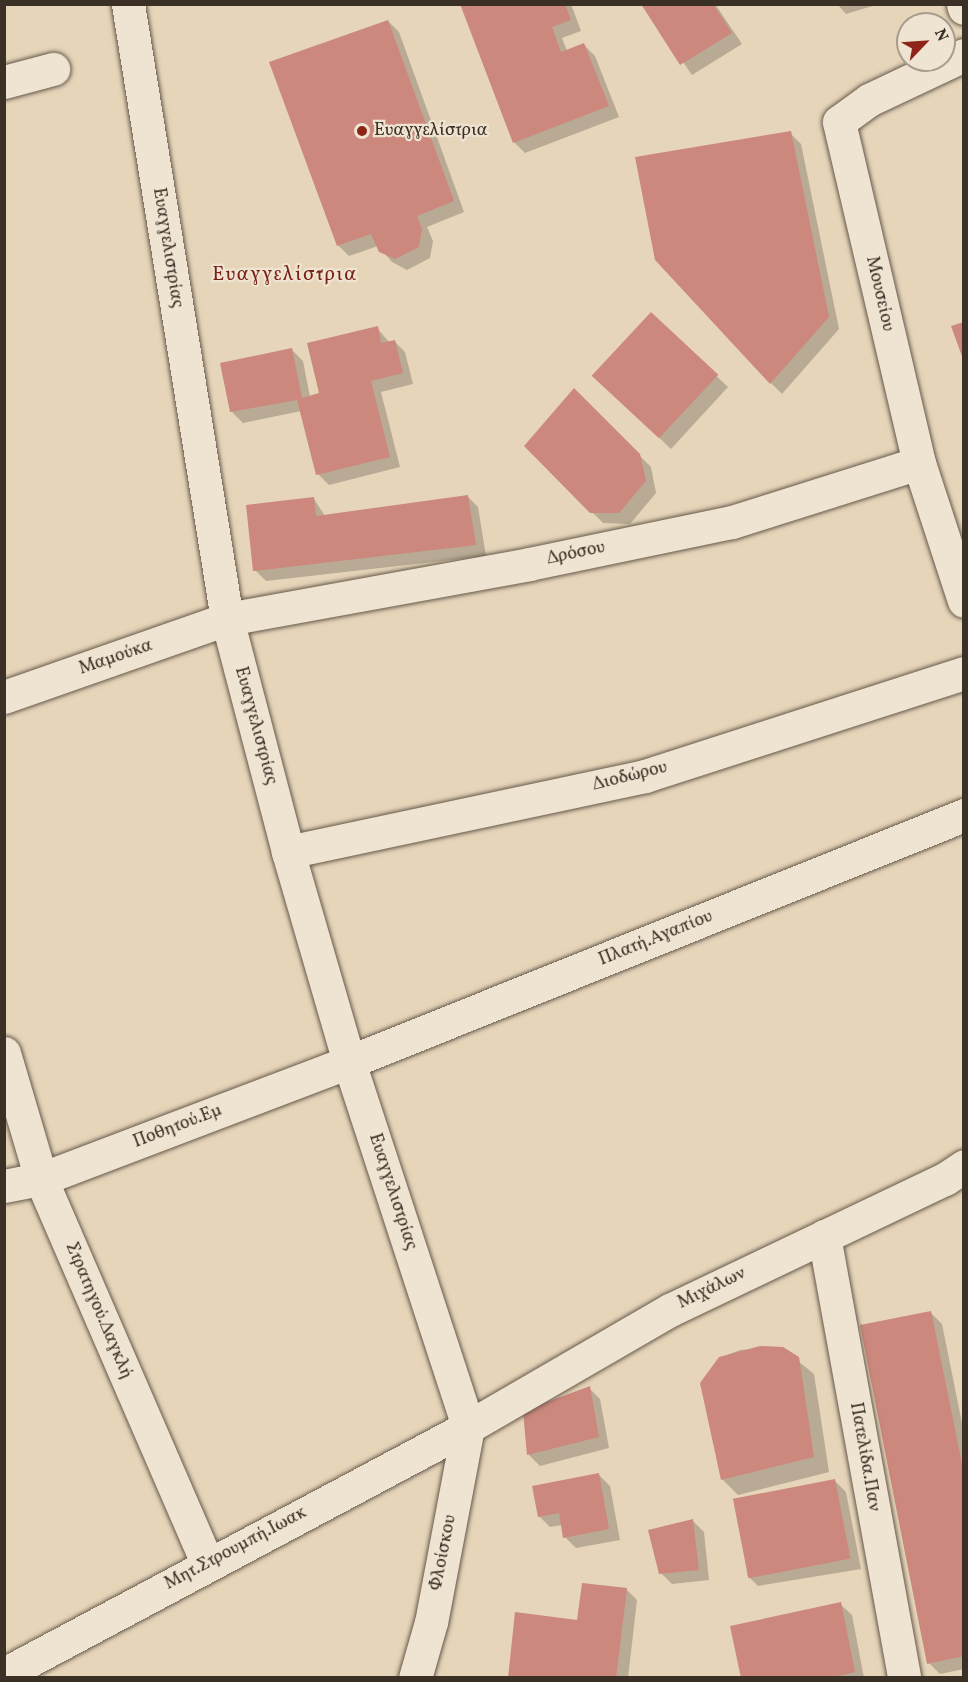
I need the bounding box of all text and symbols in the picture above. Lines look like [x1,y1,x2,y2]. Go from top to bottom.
north arrow [896,12,956,72]
text: N [928,25,953,45]
place label: Ευαγγελίστρια [374,120,488,142]
marker: Ευαγγελίστρια [355,124,369,138]
street label: Ευαγγελιστρίας [147,186,187,310]
street label: Μουσείου [860,254,898,334]
district label: Ευαγγελίστρια [212,263,358,287]
street label: Δρόσου [545,537,607,571]
street label: Μαμούκα [76,635,156,681]
street label: Ευαγγελιστρίας [229,665,281,787]
street label: Διοδώρου [590,757,670,797]
street label: Πλατή.Αγαπίου [596,906,716,972]
street label: Ποθητού.Εμ [130,1100,226,1154]
street label: Ευαγγελιστρίας [363,1131,421,1253]
street label: Στρατηγού.Δαγκλή [59,1239,137,1383]
street label: Μιχάλων [675,1263,749,1315]
street label: Πατελίδα.Παν [844,1401,884,1513]
street label: Μητ.Στρουμπή.Ιωακ [161,1502,311,1596]
street label: Φλοίσκου [426,1513,462,1593]

